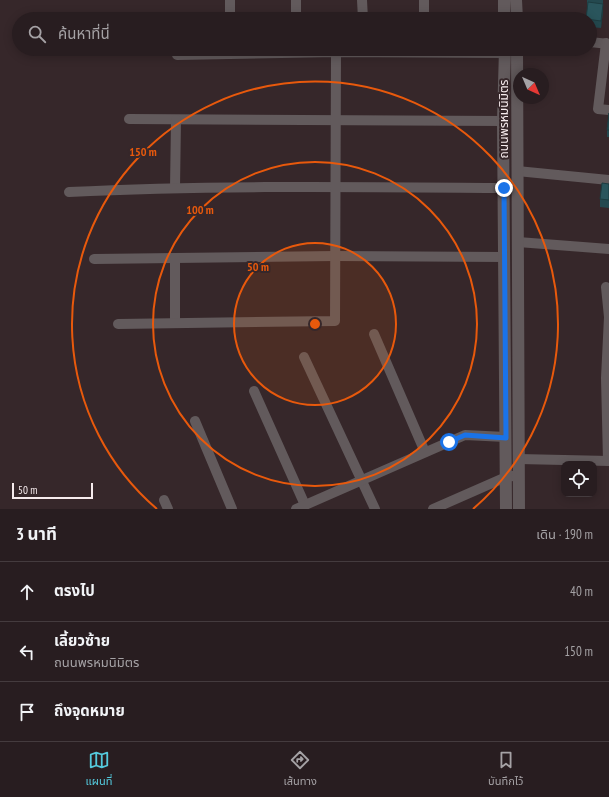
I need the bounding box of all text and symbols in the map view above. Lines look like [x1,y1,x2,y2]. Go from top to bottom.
search box [12,12,597,56]
icon: search [26,23,48,45]
text: ค้นหาที่นี่ [58,24,110,43]
north arrow [513,68,549,104]
street label: ถนนพรหมนิมิตร [496,79,511,158]
text: 150 m [129,144,157,159]
route end [495,179,513,197]
text: 100 m [186,202,214,217]
text: 50 m [247,259,269,274]
centre of rings [308,317,322,331]
route start [440,433,458,451]
map controls [561,461,597,497]
button: locate [561,461,597,497]
scale bar [12,481,93,500]
text: 50 m [18,483,37,497]
text: 3 นาที [16,523,57,545]
text: เดิน · 190 m [536,526,593,543]
icon: ahead [16,581,38,603]
text: ตรงไป [54,581,95,600]
text: 40 m [570,583,593,600]
text: เลี้ยวซ้าย [54,631,110,650]
icon: left [16,641,38,663]
text: 150 m [564,643,593,660]
text: ถนนพรหมนิมิตร [54,654,139,671]
icon: arrive [16,701,38,723]
text: ถึงจุดหมาย [54,701,125,720]
tab: แผนที่ [86,749,112,790]
tab: เส้นทาง [284,749,317,790]
tab: บันทึกไว้ [488,749,523,790]

